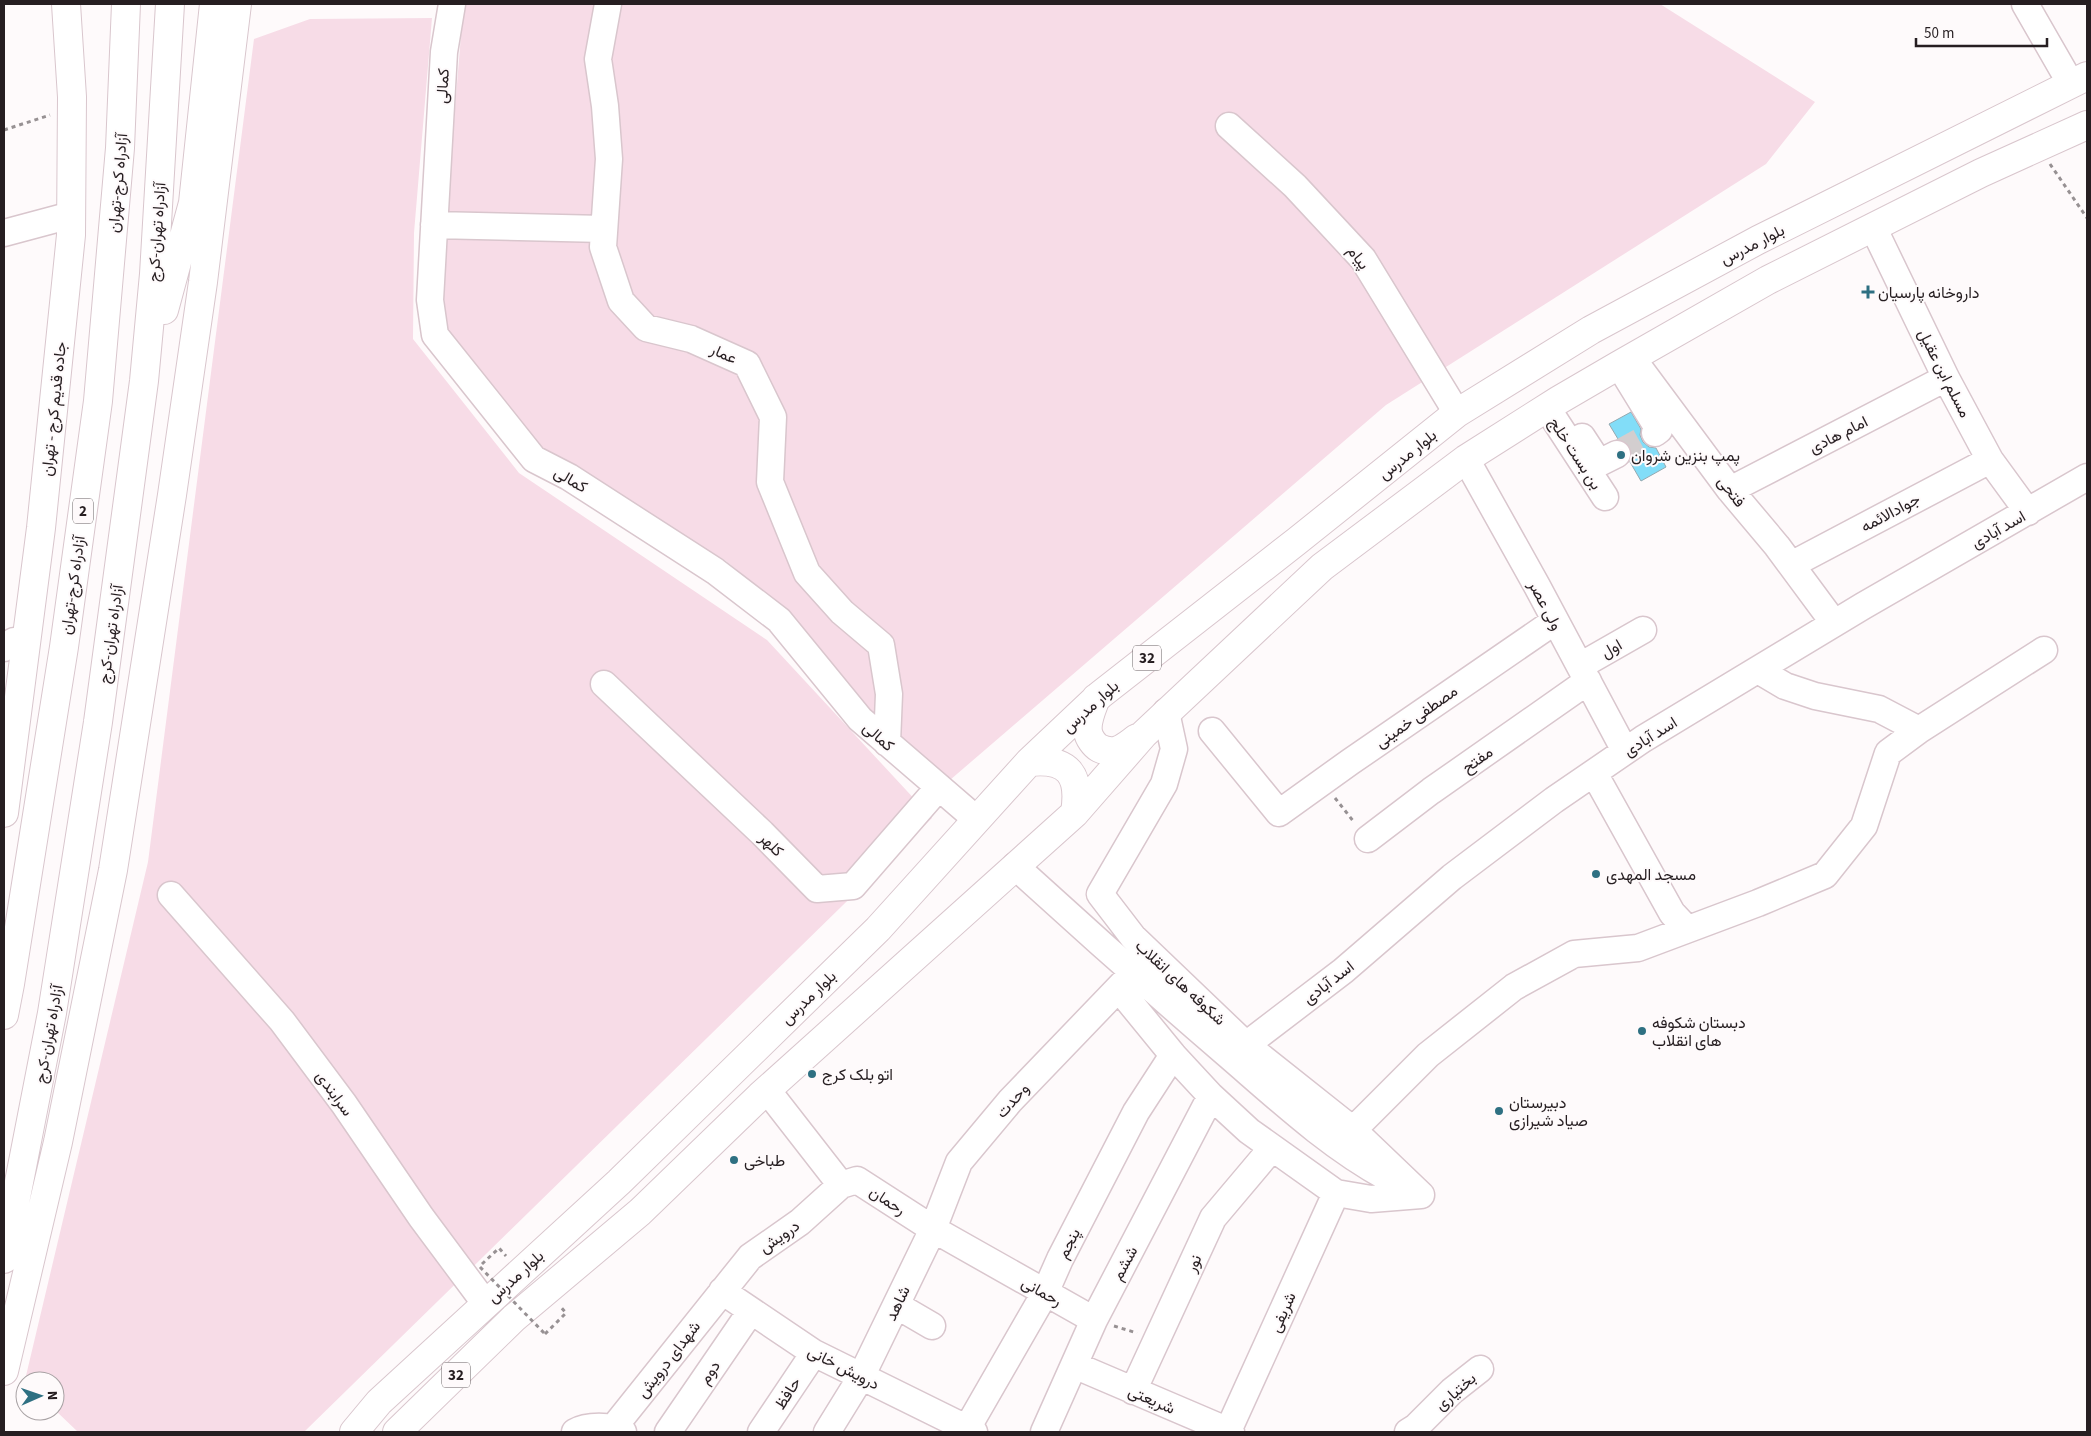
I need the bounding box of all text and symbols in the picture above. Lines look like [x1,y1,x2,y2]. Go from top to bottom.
scale bar [1916,15,2047,47]
text: 50 m [1924,23,1954,44]
street label: کمالی [431,68,455,104]
street label: آزادراه کرج-تهران [103,131,133,234]
street label: آزادراه تهران-کرج [143,180,172,283]
street label: بلوار مدرس [1717,219,1788,270]
street label: پیام [1342,241,1375,274]
place label: داروخانه پارسیان [1878,282,1980,304]
marker: داروخانه پارسیان [1862,286,1874,298]
street label: مسلم ابن عقیل [1912,325,1976,422]
street label: عمار [706,338,740,369]
street label: جاده قدیم کرج - تهران [36,340,72,478]
street label: امام هادی [1805,411,1872,459]
street label: بن بست خلج [1543,413,1607,494]
street label: بلوار مدرس [1374,424,1442,485]
place label: پمپ بنزین شروان [1631,445,1740,467]
marker: پمپ بنزین شروان [1615,449,1627,461]
street label: کمالی [550,461,591,498]
street label: فتحی [1712,471,1750,512]
street label: جوادالائمه [1857,488,1924,538]
road number: 2 [73,498,93,524]
street label: اسد آبادی [1967,505,2030,554]
street label: آزادراه کرج-تهران [55,533,91,636]
street label: ولی عصر [1522,576,1567,634]
street label: آزادراه تهران-کرج [93,582,129,685]
street label: اول [1597,634,1626,664]
road number: 32 [1133,646,1161,670]
street label: بلوار مدرس [1057,675,1124,738]
street label: مصطفی خمینی [1371,680,1462,753]
street label: اسد آبادی [1619,712,1682,762]
street label: کمالی [858,717,899,757]
street label: مفتح [1458,741,1497,778]
street label: کلهر [753,827,788,862]
place label: مسجد المهدی [1606,864,1696,886]
marker: مسجد المهدی [1590,868,1602,880]
street label: شکوفه های انقلاب [1130,935,1230,1030]
street label: اسد آبادی [1298,956,1359,1010]
street label: بلوار مدرس [776,966,841,1030]
street label: آزادراه تهران-کرج [29,982,69,1085]
place label: دبستان شکوفه های انقلاب [1652,1012,1746,1052]
marker: دبستان شکوفه های انقلاب [1636,1025,1648,1037]
place label: اتو بلک کرج [822,1064,893,1086]
street label: سرابندی [310,1066,358,1121]
marker: اتو بلک کرج [806,1068,818,1080]
street label: وحدت [991,1078,1034,1123]
place label: دبیرستان صیاد شیرازی [1509,1092,1588,1132]
marker: دبیرستان صیاد شیرازی [1493,1105,1505,1117]
place label: طباخی [744,1150,785,1172]
marker: طباخی [728,1154,740,1166]
street label: رحمان [865,1181,910,1221]
street label: درویش [755,1215,804,1259]
street label: پنجم [1052,1224,1086,1262]
street label: ششم [1107,1242,1143,1285]
street label: بلوار مدرس [482,1245,549,1308]
street label: نور [1180,1251,1207,1277]
street label: رحمانی [1017,1272,1066,1312]
street label: شاهد [880,1282,916,1325]
street label: شریفی [1264,1289,1302,1336]
street label: شهدای درویش [632,1317,706,1403]
street label: درویش خانی [804,1340,883,1395]
street label: دوم [694,1356,726,1389]
road number: 32 [442,1362,470,1388]
street label: بختیاری [1430,1368,1481,1416]
north arrow [15,1371,65,1421]
street label: حافظ [769,1373,807,1414]
street label: شریعتی [1125,1380,1178,1420]
text: N [42,1391,62,1401]

